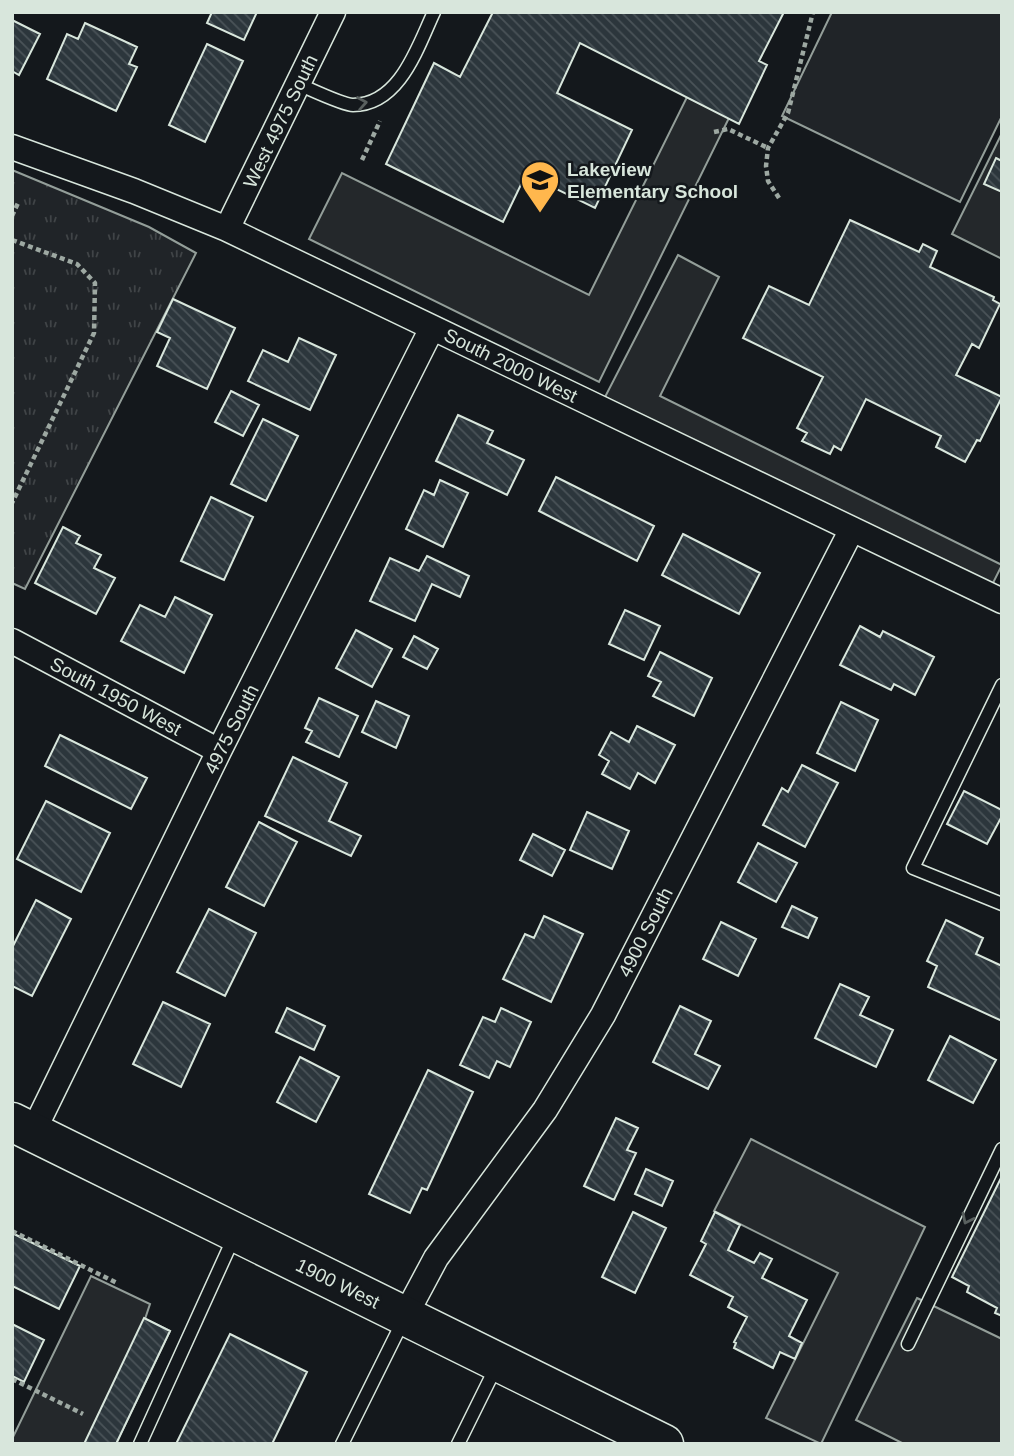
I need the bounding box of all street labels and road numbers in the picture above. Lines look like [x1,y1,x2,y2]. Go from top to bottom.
street label: West 4975 South [239,51,322,191]
street label: South 2000 West [441,324,581,407]
street label: South 1950 West [47,653,186,740]
street label: 4975 South [200,681,263,777]
street label: 4900 South [614,884,677,980]
street label: 1900 West [293,1254,384,1313]

